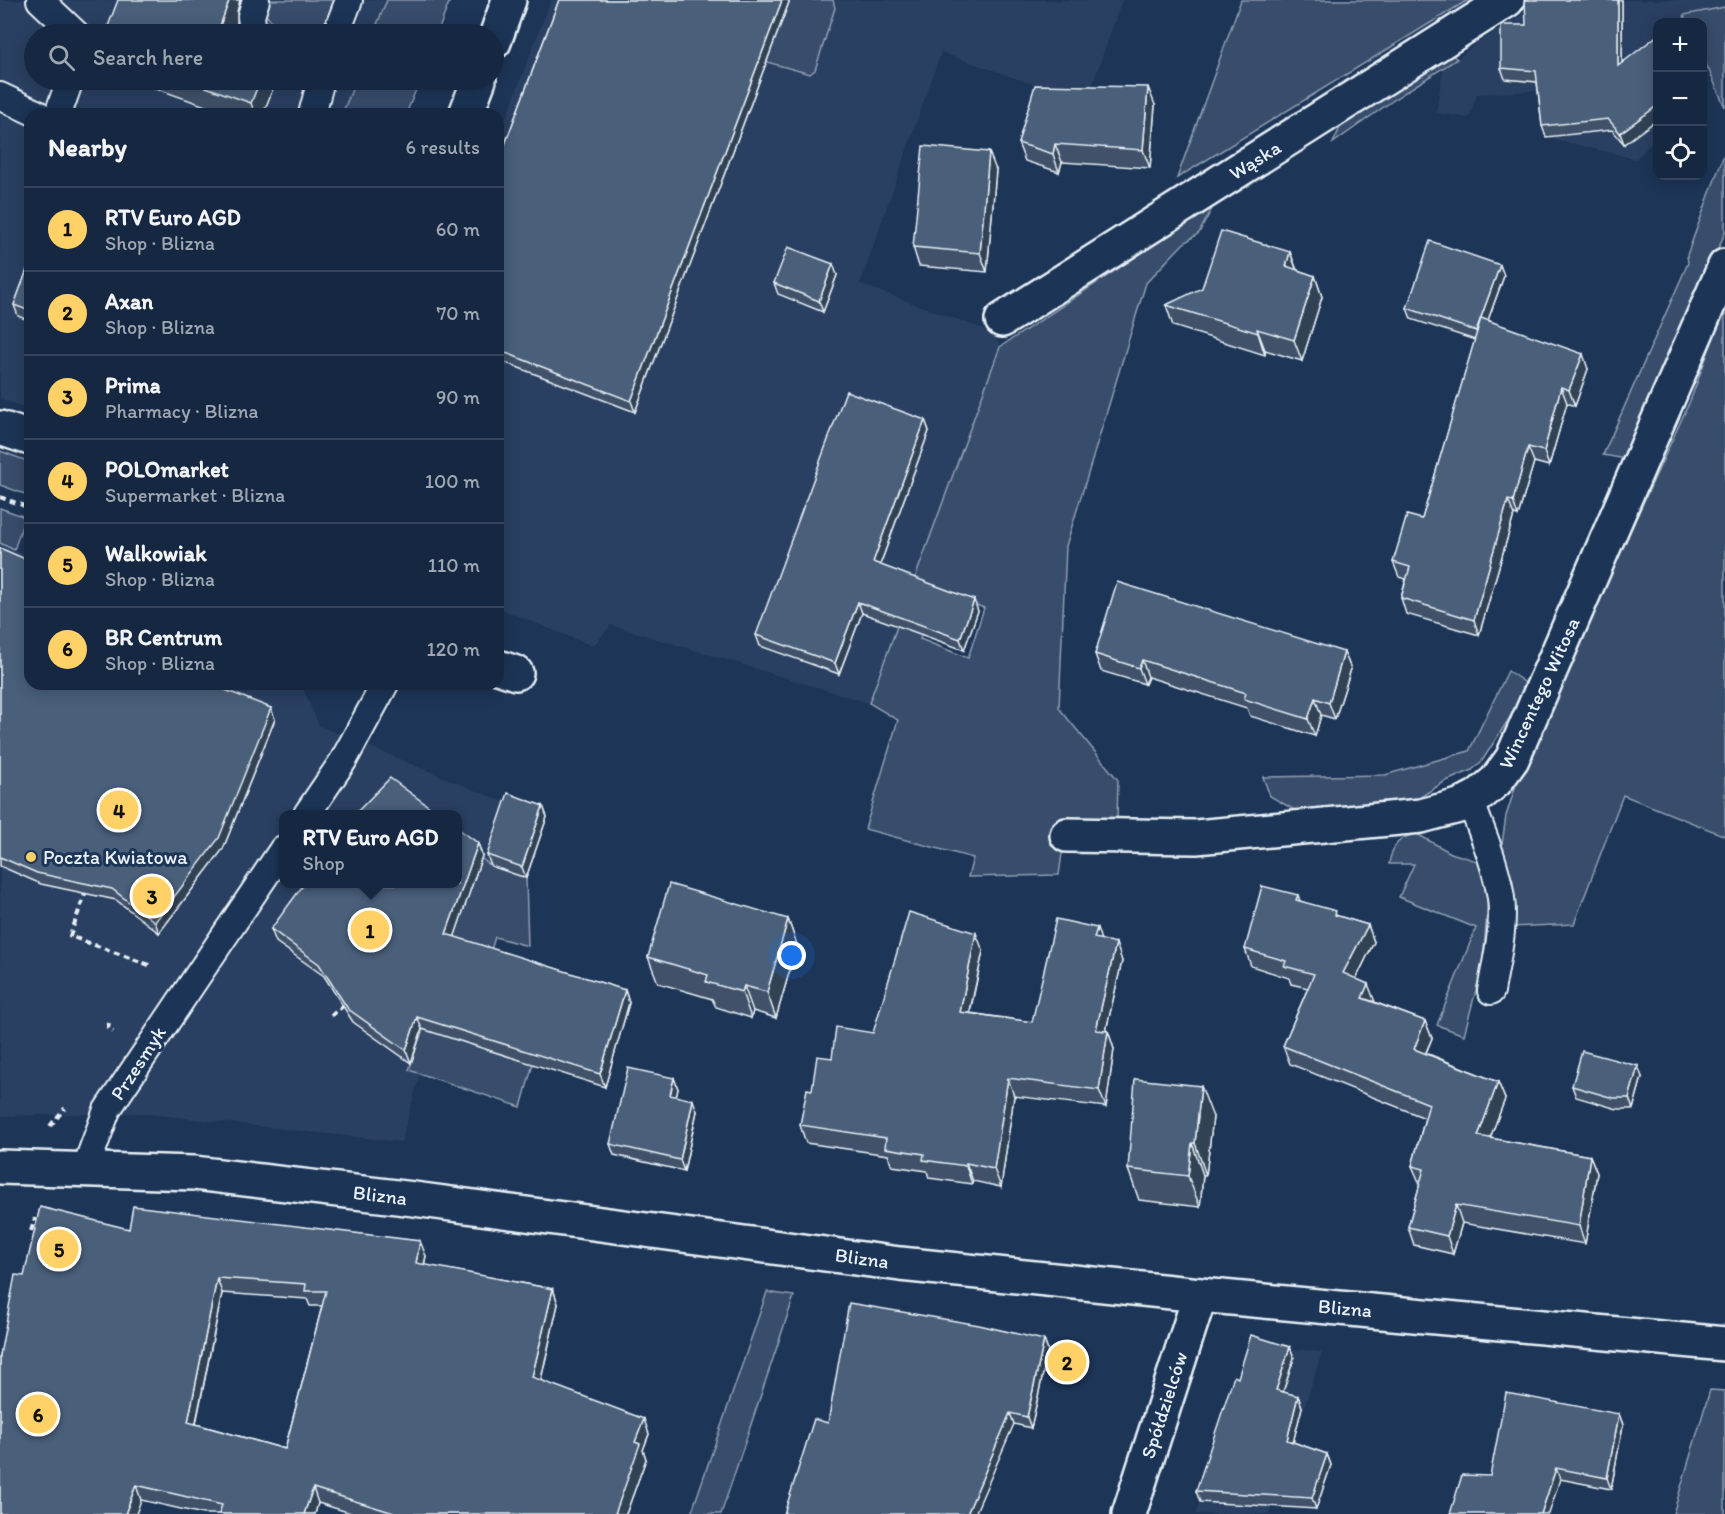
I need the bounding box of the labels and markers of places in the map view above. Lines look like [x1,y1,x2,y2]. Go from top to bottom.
pin: 4 [100,788,138,832]
place label: Poczta Kwiatowa [43,845,188,869]
marker: Poczta Kwiatowa [24,850,38,864]
pin: 3 [132,874,172,918]
pin: 1 [350,908,389,952]
pin: 5 [40,1226,78,1272]
pin: 2 [1048,1340,1086,1384]
pin: 6 [18,1392,57,1436]

